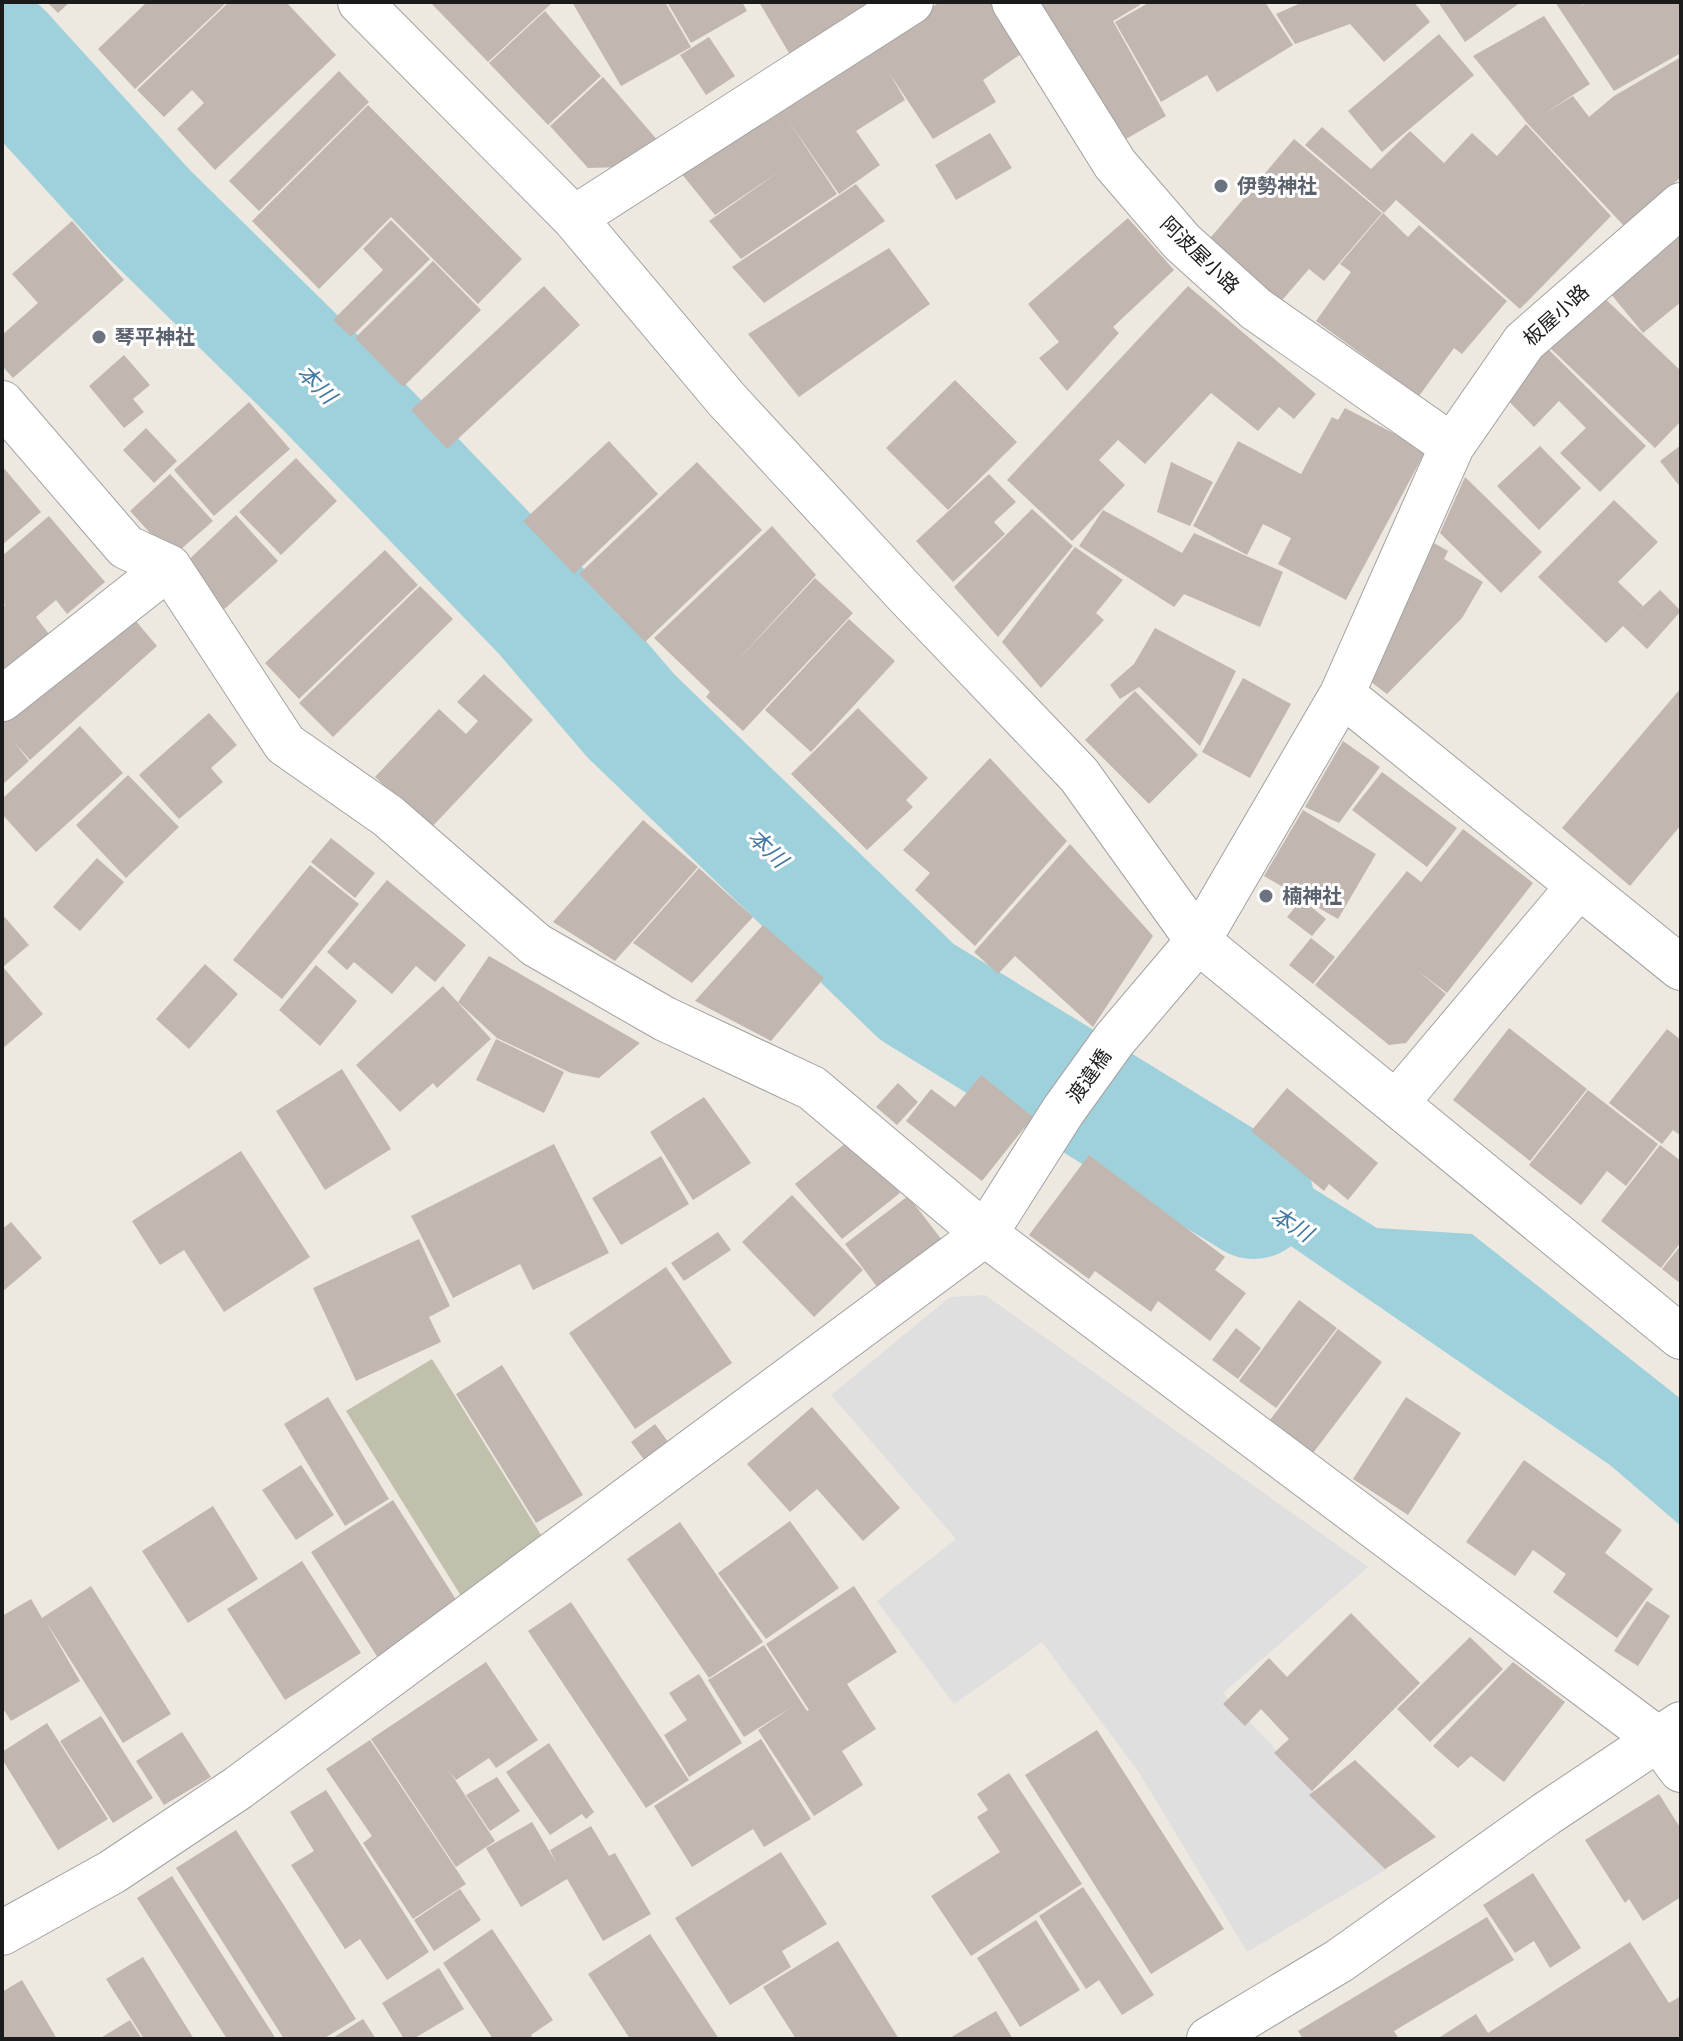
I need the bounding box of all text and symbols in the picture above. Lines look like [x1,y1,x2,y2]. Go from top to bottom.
place label: 伊勢神社 [1237,173,1317,199]
marker: 伊勢神社 [1212,177,1230,195]
street label: 阿波屋小路 [1155,211,1245,299]
street label: 板屋小路 [1518,279,1594,351]
place label: 琴平神社 [115,324,195,350]
marker: 琴平神社 [90,328,108,346]
water label: 本川 [292,359,344,411]
water label: 本川 [742,823,795,875]
place label: 楠神社 [1282,883,1342,909]
marker: 楠神社 [1257,887,1275,905]
street label: 渡違橋 [1061,1044,1117,1108]
water label: 本川 [1266,1200,1320,1249]

